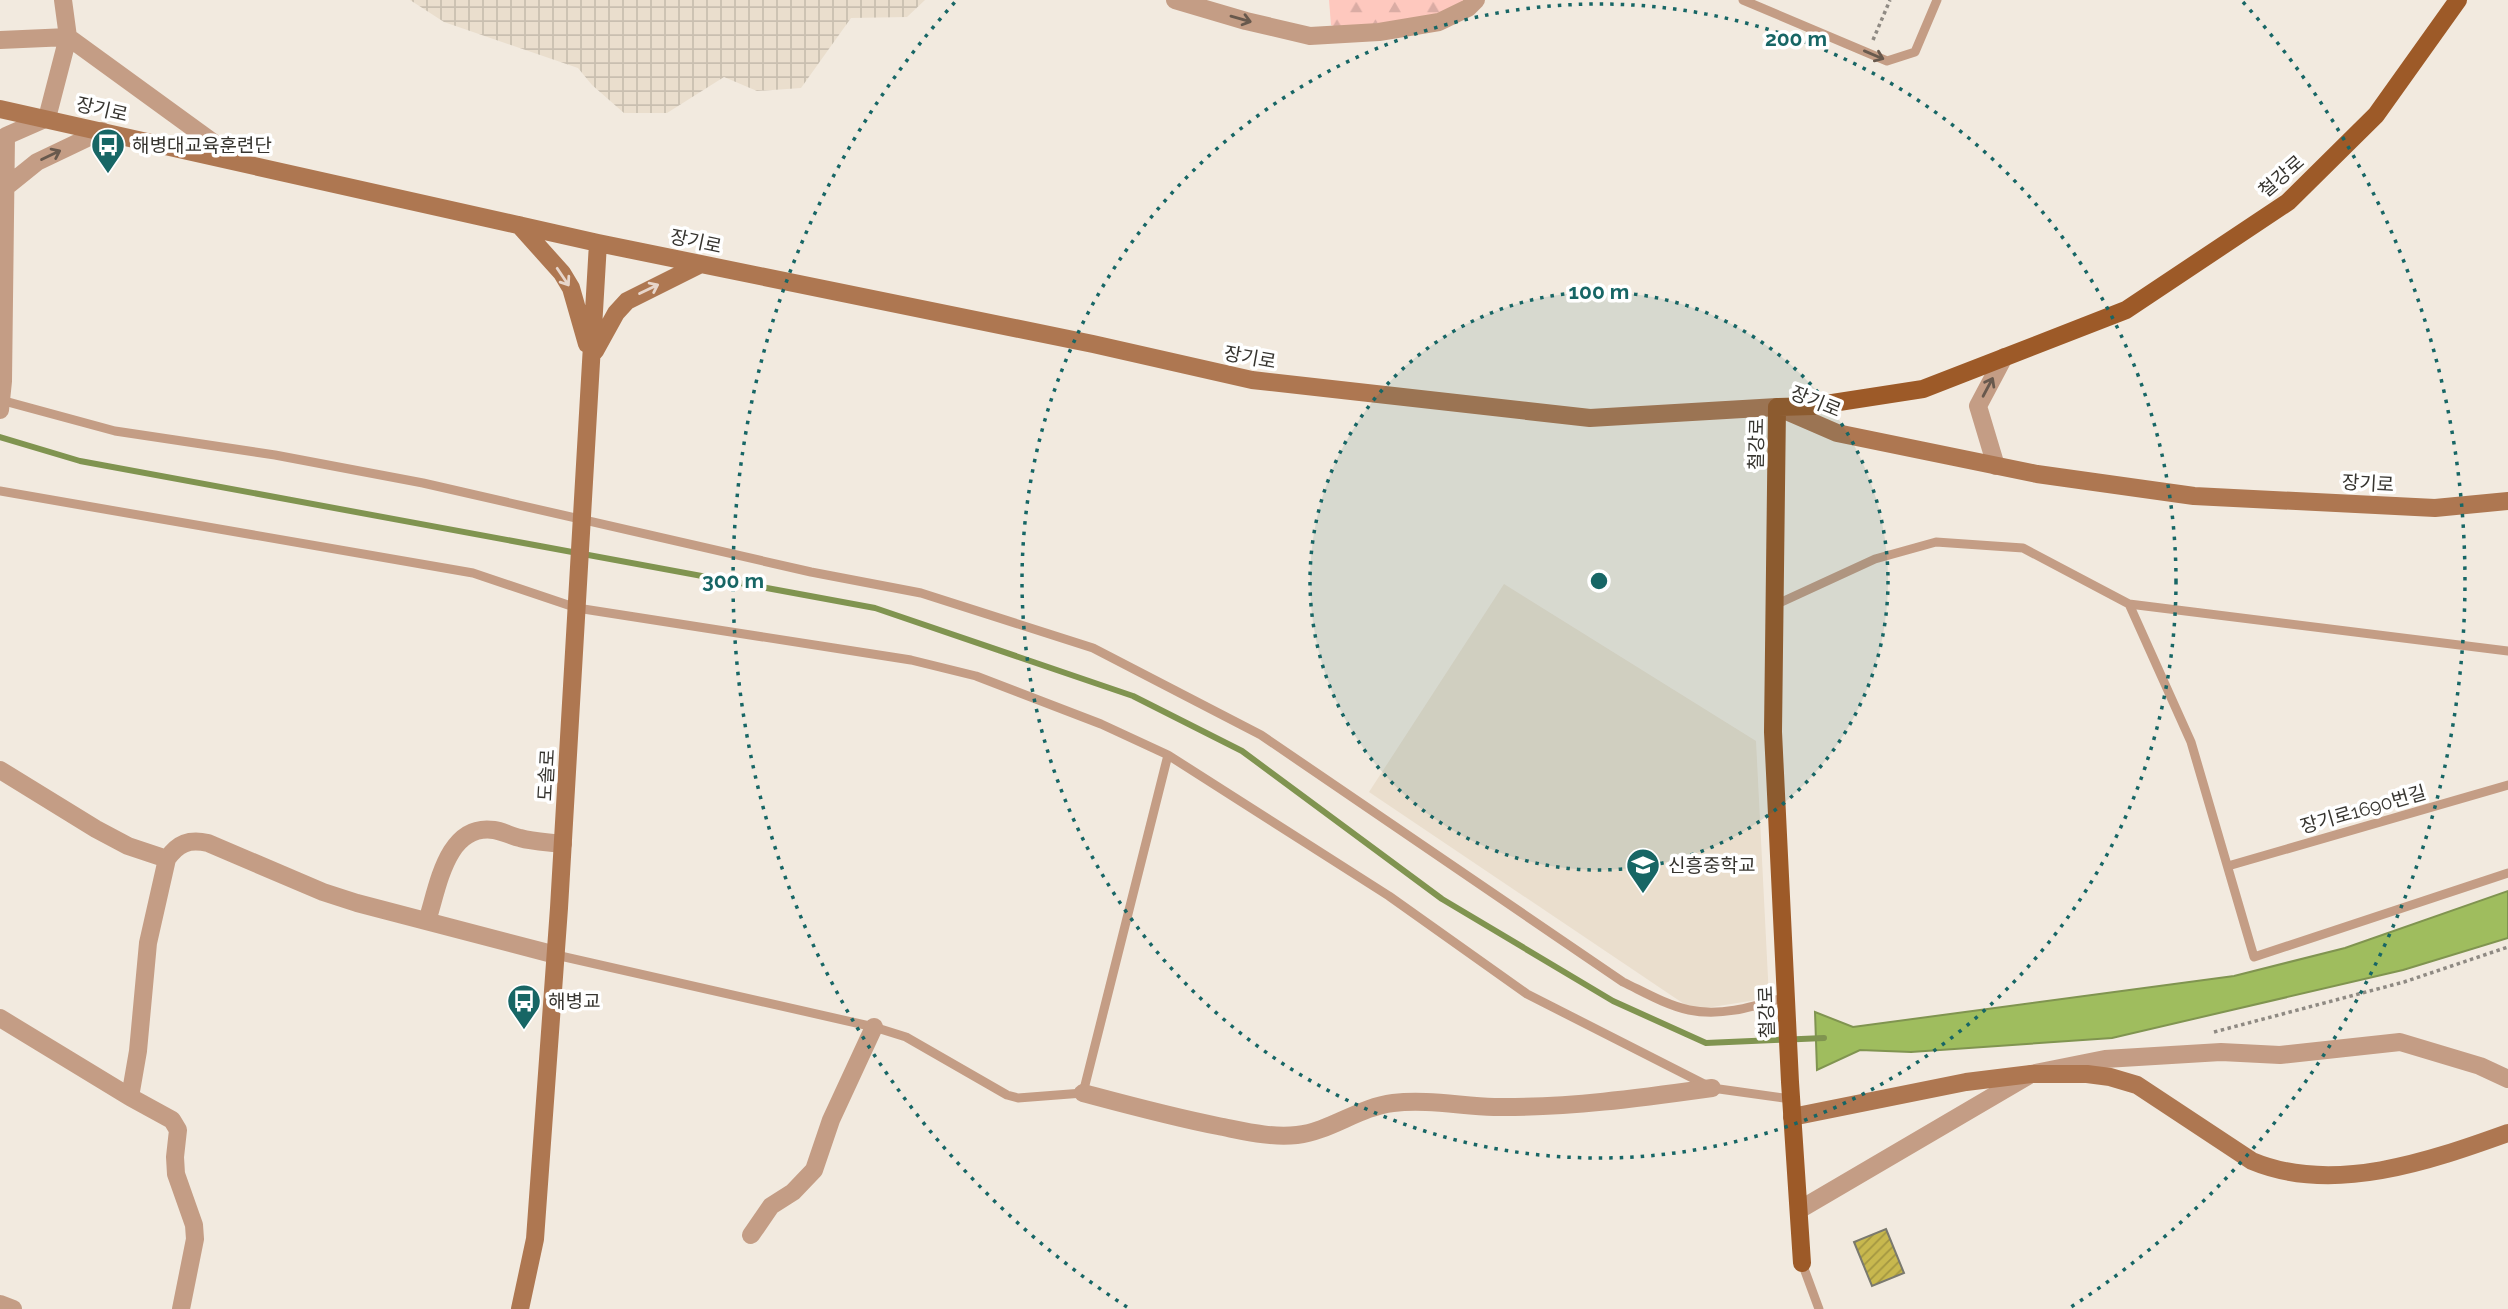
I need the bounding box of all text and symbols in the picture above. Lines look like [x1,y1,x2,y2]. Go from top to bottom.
one-way arrow [1230,14,1252,27]
text: 200 m [1765,26,1827,51]
one-way arrow [1863,49,1884,62]
street label: 장기로 [74,92,130,126]
bus stop icon: 해병대교육훈련단 [89,126,127,175]
place label: 해병대교육훈련단 [132,134,272,156]
one-way arrow [40,148,61,161]
street label: 철강로 [2254,150,2308,202]
street label: 장기로 [668,225,724,257]
one-way arrow [556,267,571,286]
text: 100 m [1569,279,1629,304]
one-way arrow [638,281,659,295]
street label: 장기로 [1222,342,1278,372]
one-way arrow [1981,378,1995,398]
street label: 장기로 [1788,381,1844,421]
street label: 철강로 [1745,418,1767,470]
street label: 장기로 [2341,471,2395,495]
text: 300 m [702,568,764,593]
centre of rings [1587,569,1611,593]
street label: 도솔로 [534,748,558,802]
street label: 장기로1690번길 [2298,781,2428,837]
school or university icon: 신흥중학교 [1624,846,1662,895]
place label: 신흥중학교 [1668,854,1755,876]
bus stop icon: 해병교 [505,982,543,1031]
street label: 철강로 [1754,985,1778,1039]
place label: 해병교 [548,990,600,1012]

